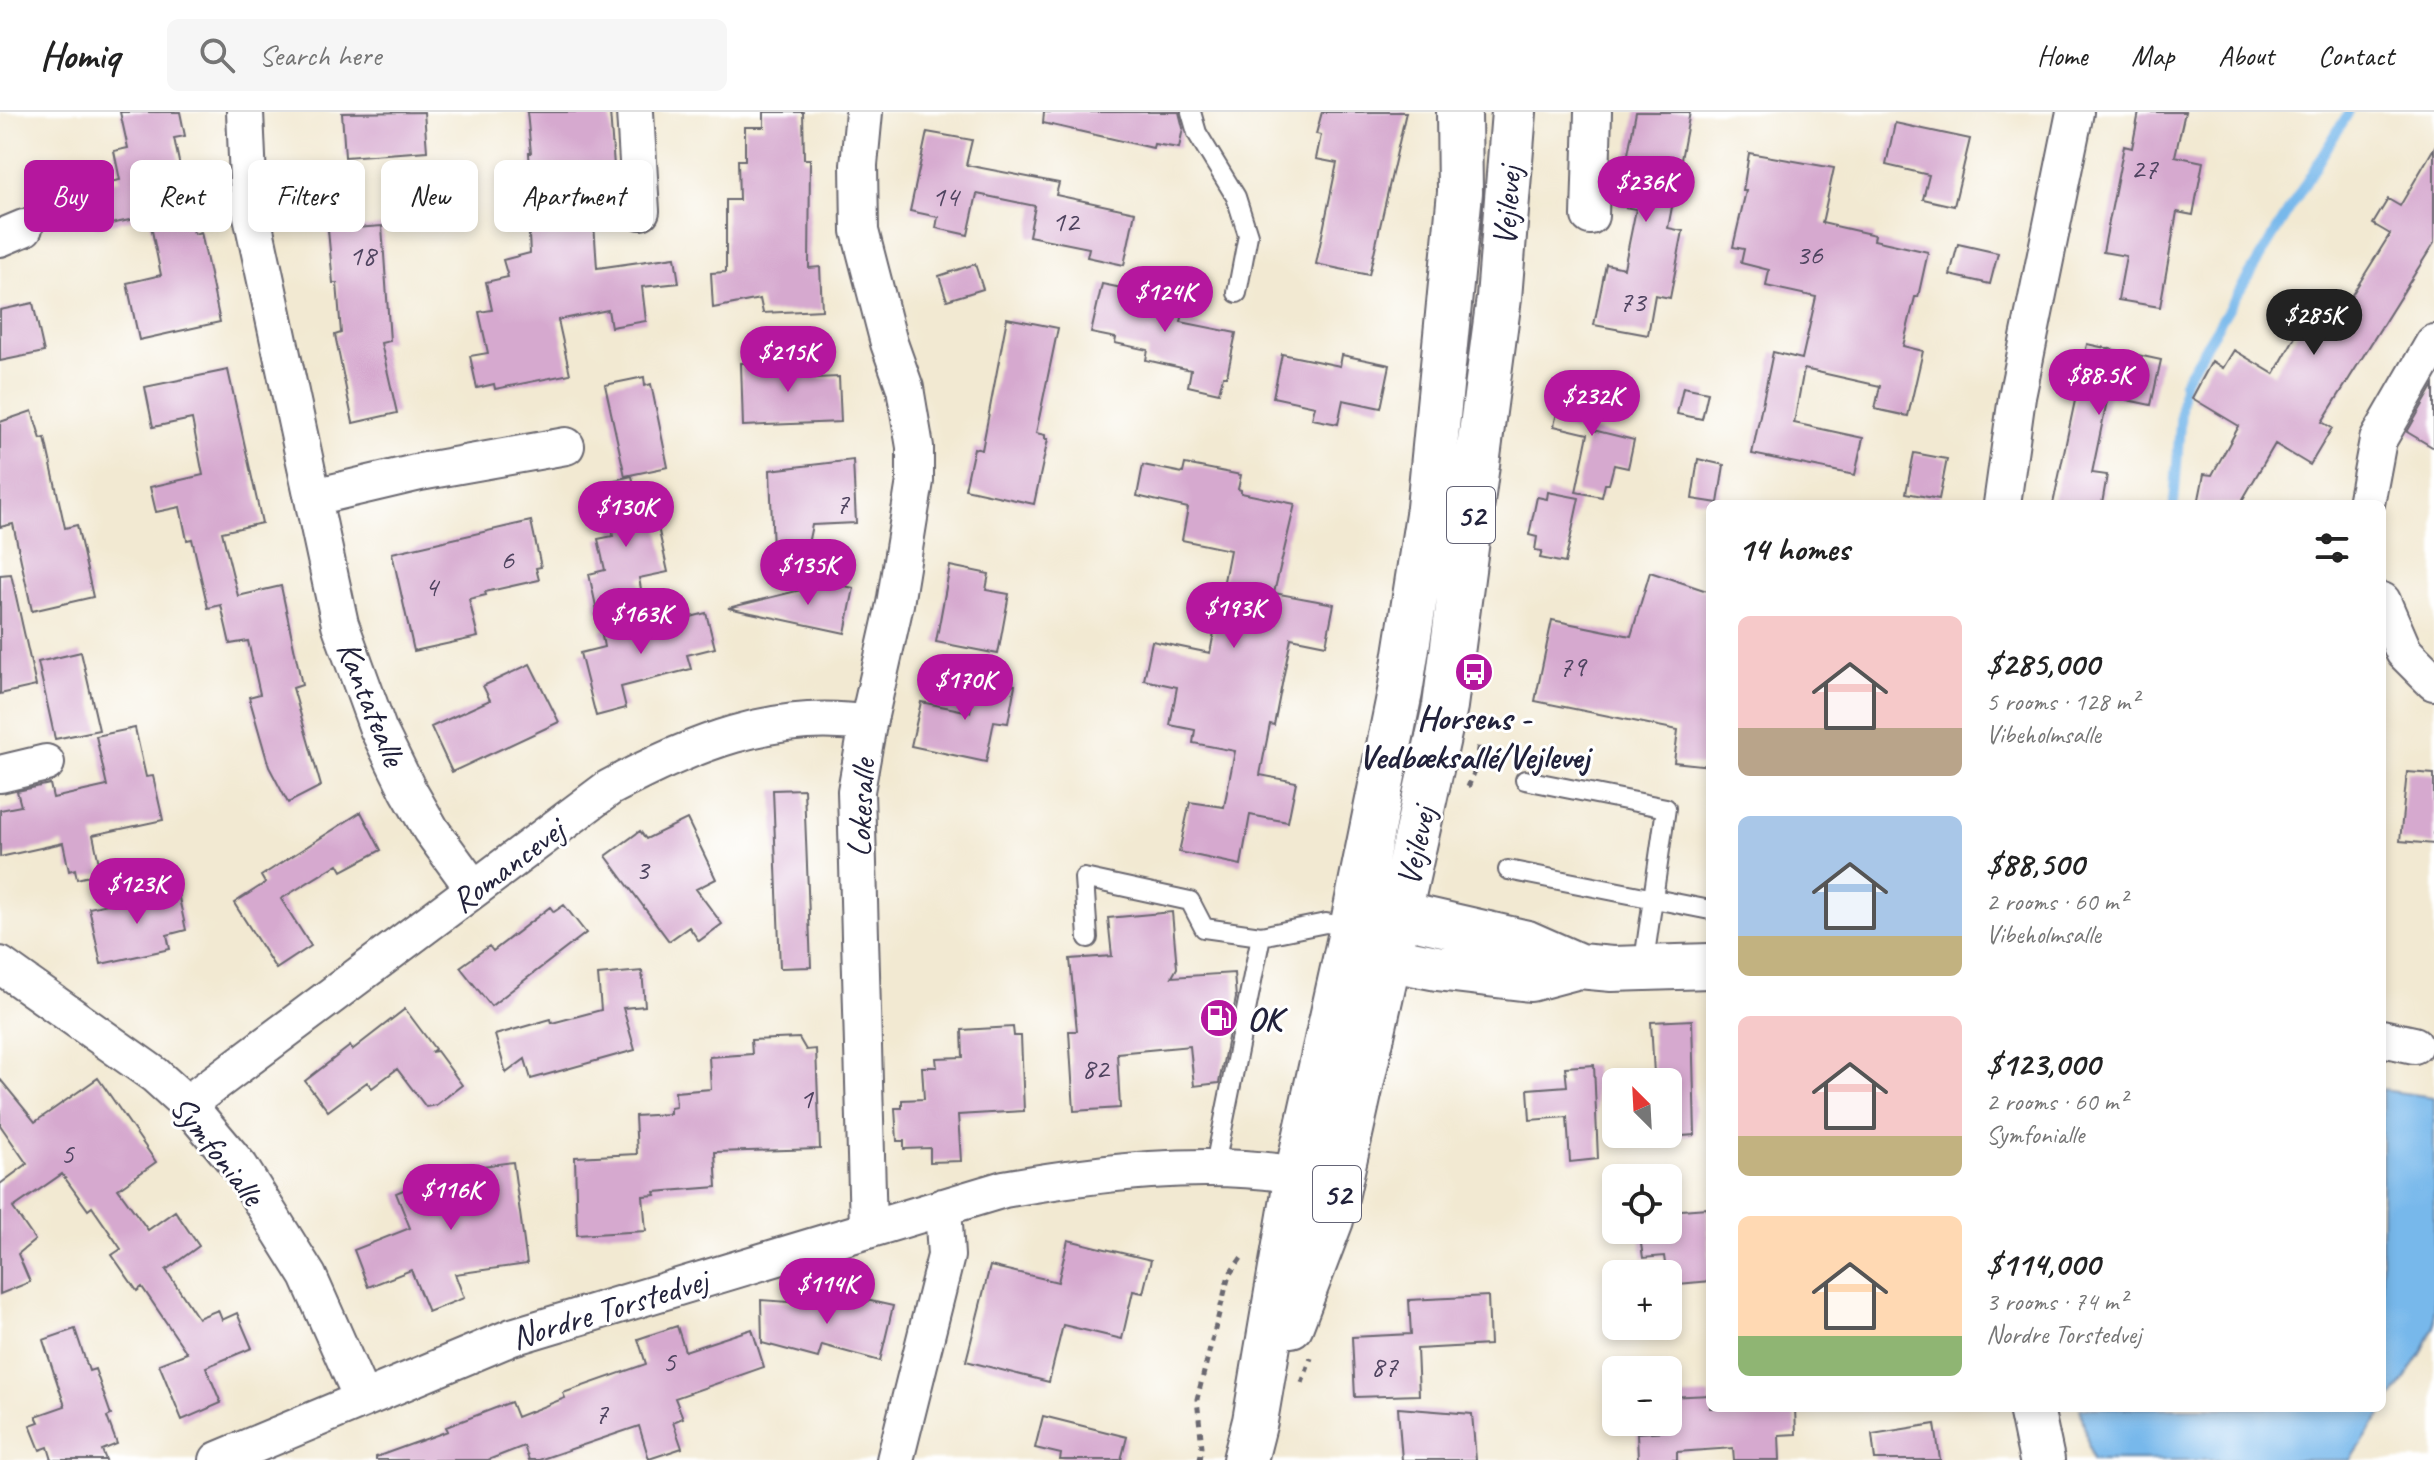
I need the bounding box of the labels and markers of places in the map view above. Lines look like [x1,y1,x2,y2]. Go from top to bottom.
pin: $236K [1590,156,1702,224]
pin: $124K [1109,266,1221,334]
pin: $285K [2258,289,2370,357]
pin: $215K [732,326,844,394]
pin: $88.5K [2034,349,2164,417]
pin: $232K [1536,370,1648,438]
pin: $130K [570,481,682,549]
pin: $135K [752,539,864,607]
pin: $193K [1178,582,1290,650]
pin: $163K [585,588,697,656]
bus stop icon: Horsens - Vedbæksallé/Vejlevej [1453,651,1495,693]
pin: $170K [909,654,1021,722]
place label: Horsens - Vedbæksallé/Vejlevej [1359,696,1593,778]
pin: $123K [81,858,193,926]
fuel station icon: OK [1198,997,1240,1039]
place label: OK [1247,997,1288,1040]
pin: $116K [395,1164,507,1232]
pin: $114K [771,1258,883,1326]

